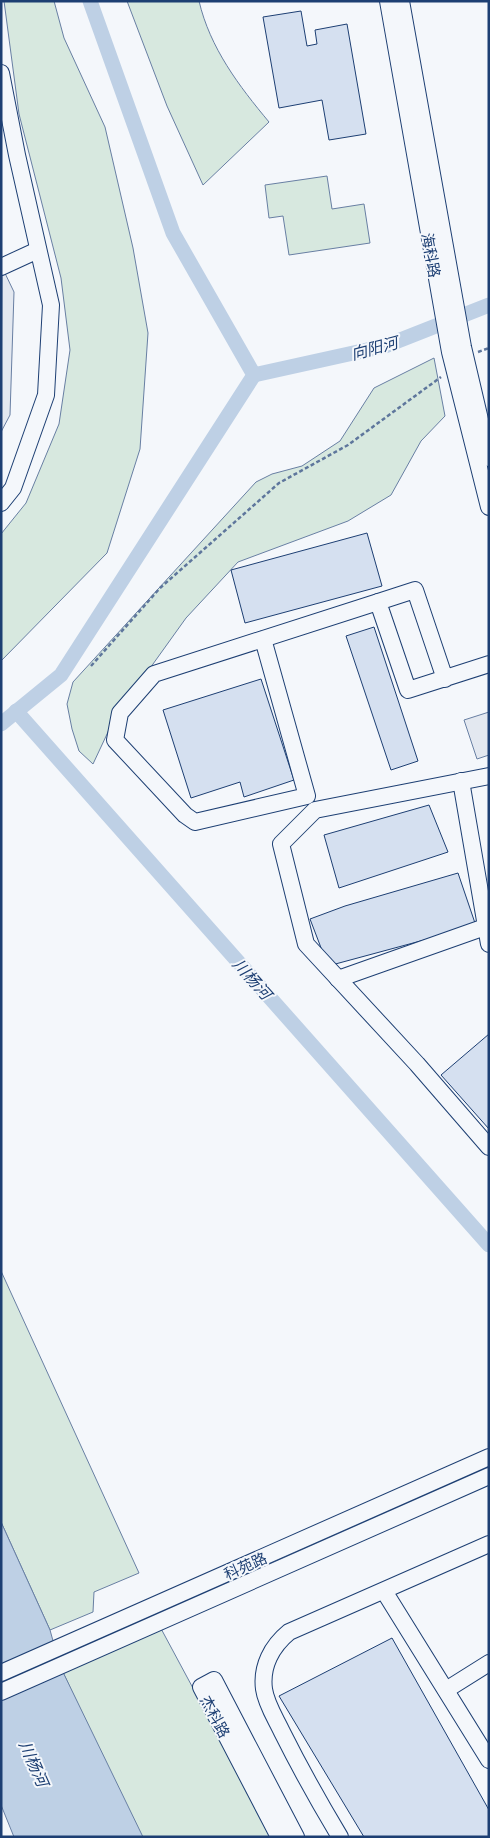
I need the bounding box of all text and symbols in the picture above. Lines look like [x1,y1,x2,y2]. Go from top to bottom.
street label: 海科路 [418,231,446,279]
water label: 向阳河 [348,328,403,365]
water label: 川杨河 [228,952,280,1006]
street label: 科苑路 [220,1546,270,1584]
street label: 杰科路 [196,1691,236,1741]
water label: 川杨河 [14,1736,57,1793]

